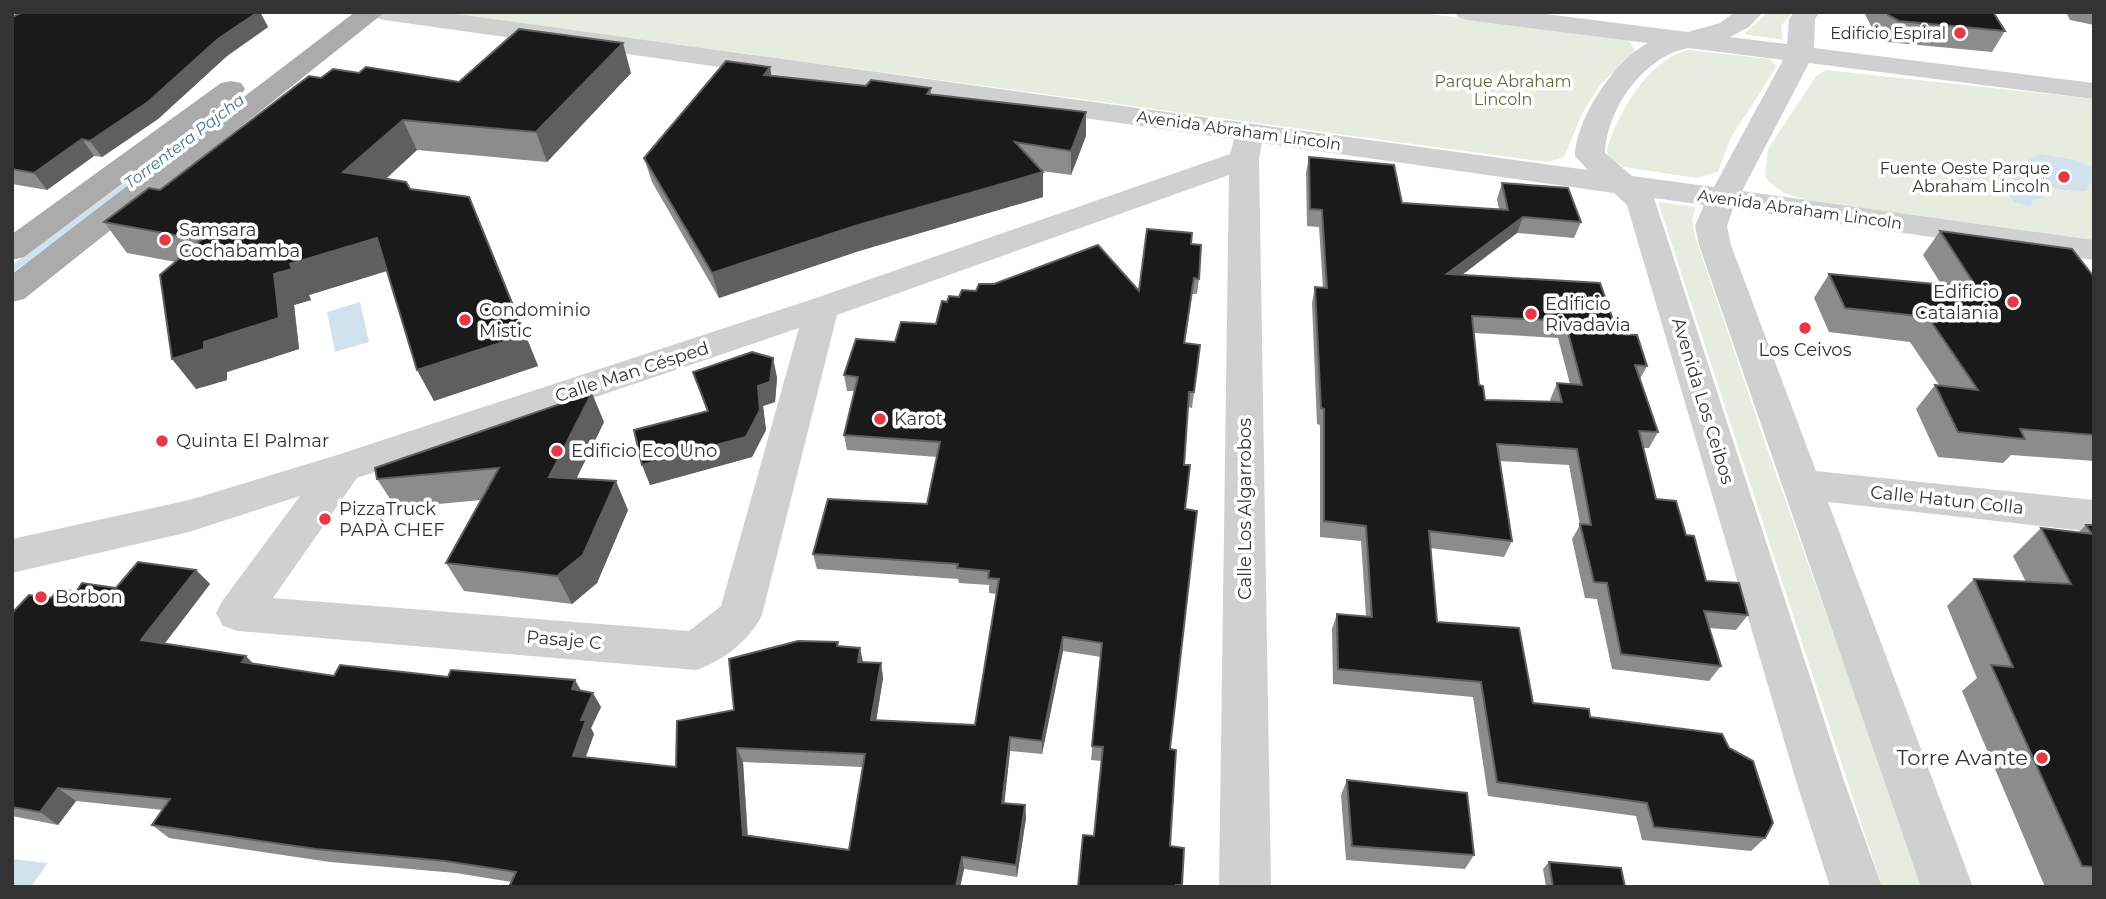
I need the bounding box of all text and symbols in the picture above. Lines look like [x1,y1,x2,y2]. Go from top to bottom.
place label: Edificio Espiral [1830,24,1946,43]
marker: Edificio Espiral [1952,25,1968,41]
park label: Parque Abraham Lincoln [1434,72,1572,109]
water label: Torrentera Pajcha [120,90,248,193]
street label: Avenida Abraham Lincoln [1135,107,1342,154]
place label: Fuente Oeste Parque Abraham Lincoln [1880,159,2050,196]
marker: Fuente Oeste Parque Abraham Lincoln [2056,169,2072,185]
street label: Avenida Abraham Lincoln [1696,186,1903,233]
place label: Samsara Cochabamba [179,219,300,262]
marker: Samsara Cochabamba [157,232,173,248]
place label: Edificio Catalania [1915,281,1999,324]
place label: Edificio Rivadavia [1545,293,1631,336]
marker: Edificio Catalania [2005,294,2021,310]
place label: Condominio Mistic [479,299,591,342]
marker: Edificio Rivadavia [1523,306,1539,322]
marker: Condominio Mistic [457,312,473,328]
street label: Avenida Los Ceibos [1667,315,1739,487]
marker: Los Ceivos [1797,320,1813,336]
street label: Calle Man Césped [552,337,712,407]
place label: Los Ceivos [1759,339,1852,361]
place label: Karot [894,408,943,430]
marker: Karot [872,411,888,427]
street label: Calle Los Algarrobos [1234,418,1256,600]
place label: Quinta El Palmar [176,430,329,452]
marker: Quinta El Palmar [154,433,170,449]
place label: Edificio Eco Uno [571,440,717,462]
marker: Edificio Eco Uno [549,443,565,459]
street label: Calle Hatun Colla [1869,481,2025,519]
place label: PizzaTruck PAPÀ CHEF [339,498,445,541]
marker: PizzaTruck PAPÀ CHEF [317,511,333,527]
place label: Borbon [55,586,123,608]
marker: Borbon [33,589,49,605]
street label: Pasaje C [525,626,603,654]
place label: Torre Avante [1896,745,2028,770]
marker: Torre Avante [2034,750,2050,766]

